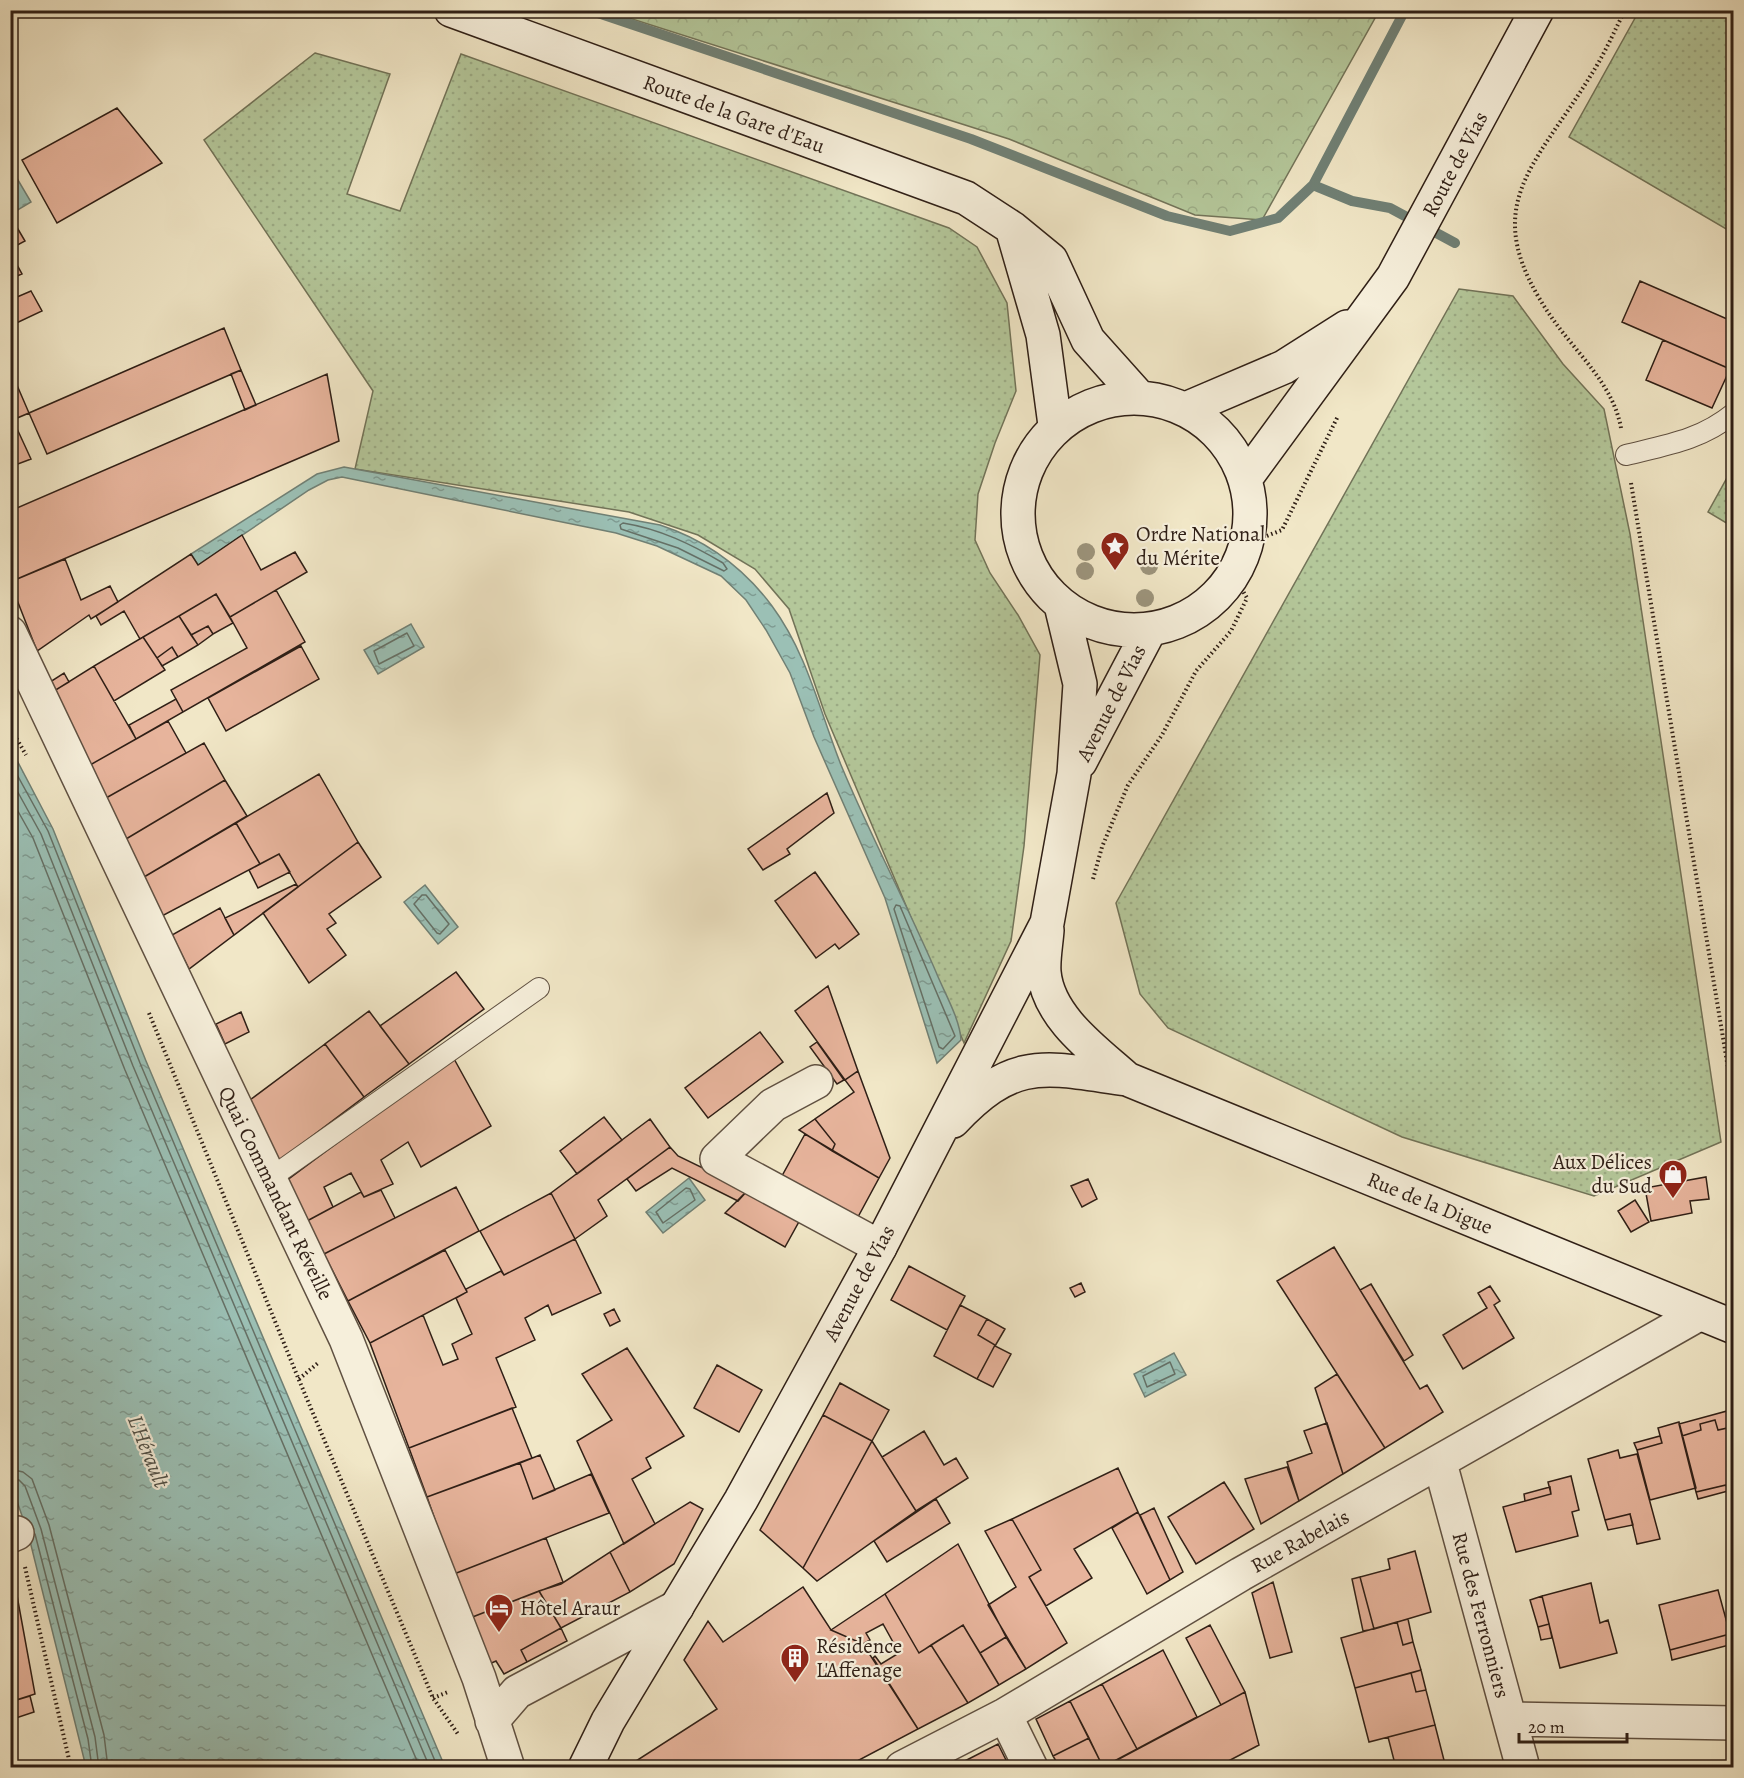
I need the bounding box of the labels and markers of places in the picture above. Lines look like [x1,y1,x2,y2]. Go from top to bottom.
place label: Ordre National du Mérite [1136,520,1265,572]
place icon: Ordre National du Mérite [1099,530,1131,572]
place label: Aux Délices du Sud [1552,1148,1653,1200]
shop icon: Aux Délices du Sud [1657,1158,1689,1200]
hotel icon: Hôtel Araur [483,1592,515,1634]
place label: Hôtel Araur [520,1594,620,1622]
place label: Résidence L'Affenage [816,1632,902,1684]
building icon: Résidence L'Affenage [779,1642,811,1684]

